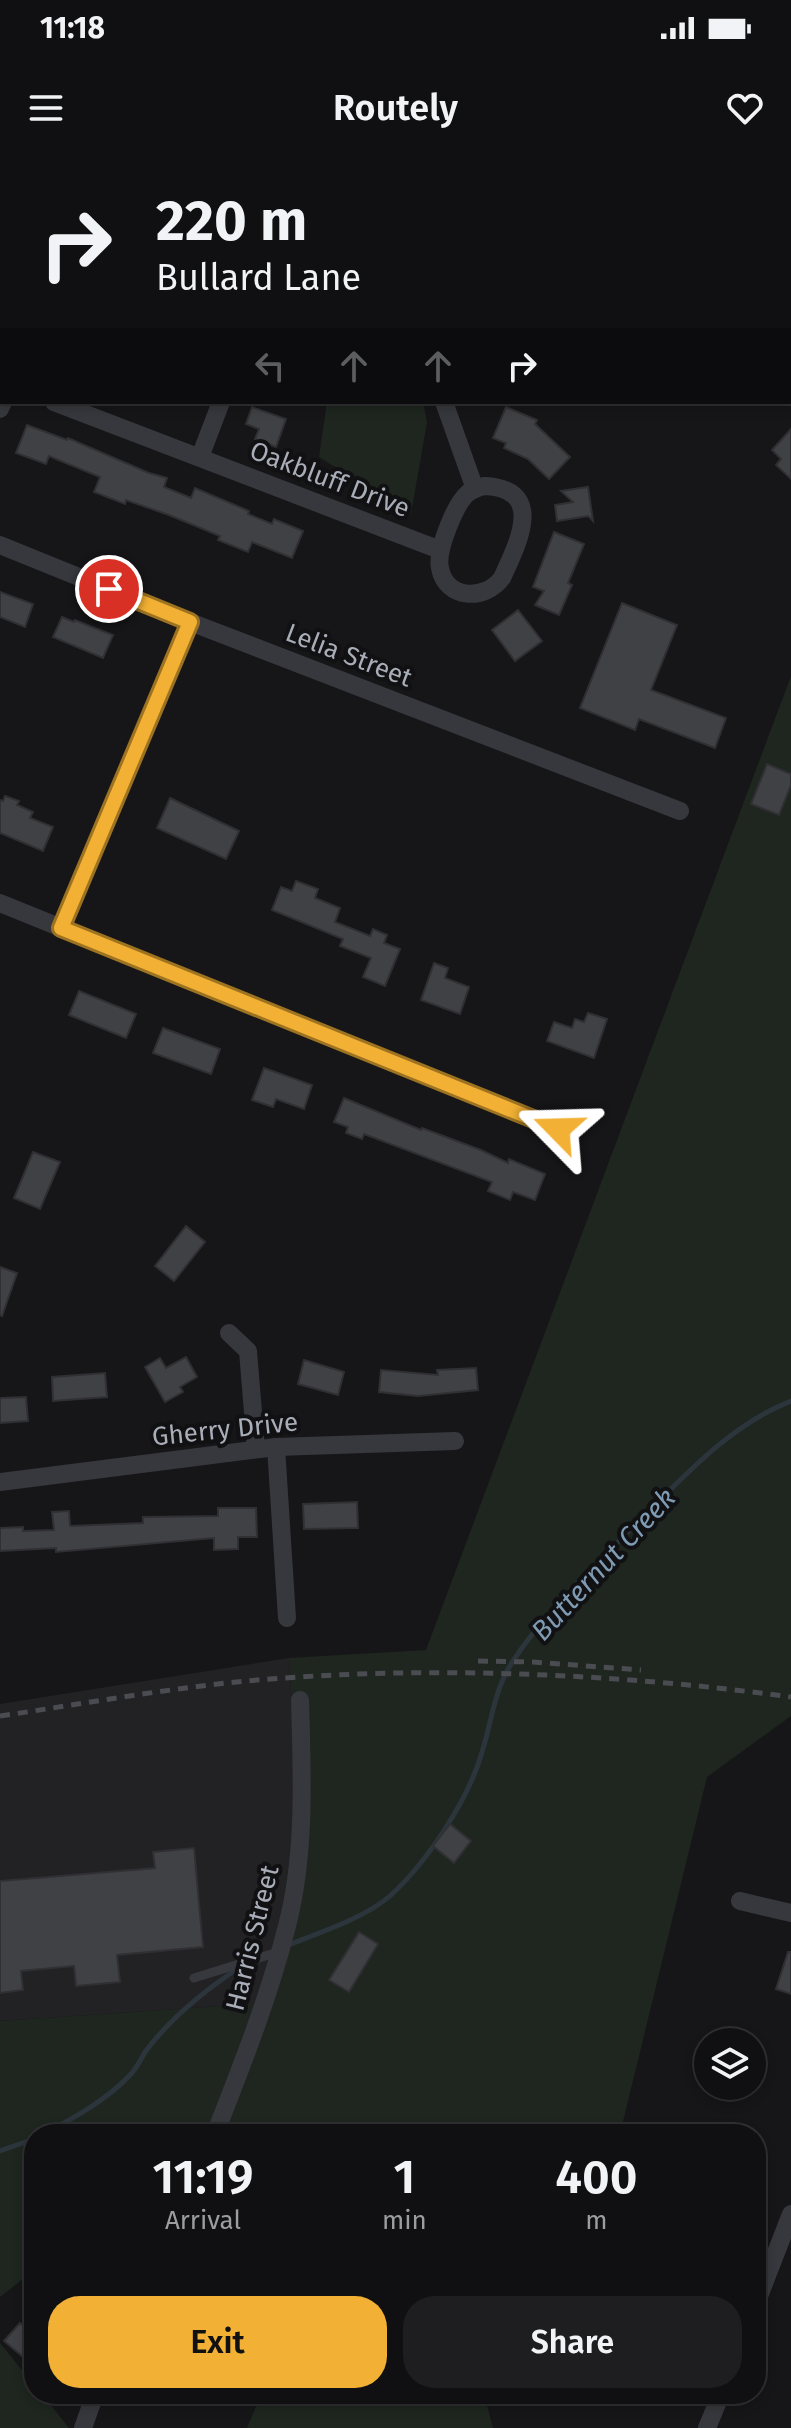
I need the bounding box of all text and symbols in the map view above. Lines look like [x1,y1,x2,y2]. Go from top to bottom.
text: 11:18 [40,10,105,46]
icon: menu [24,86,68,130]
text: Routely [333,86,458,130]
icon: heart [723,86,767,130]
text: 220 m [156,188,307,255]
icon: right [24,192,128,296]
text: Bullard Lane [156,256,361,300]
icon: left [248,344,292,388]
icon: ahead [332,344,376,388]
icon: ahead [416,344,460,388]
icon: right [500,344,544,388]
street label: Oakbluff Drive [246,435,414,524]
pin [75,555,143,623]
icon: arrive [87,567,131,611]
street label: Lelia Street [281,617,417,694]
position arrow [516,1087,600,1171]
street label: Gherry Drive [151,1406,300,1453]
water label: Butternut Creek [524,1481,682,1647]
street label: Harris Street [219,1862,286,2014]
map controls [694,2028,766,2100]
button: layers [694,2028,766,2100]
text: 11:19 [152,2148,254,2206]
text: 1 [393,2148,415,2206]
text: 400 [555,2148,638,2206]
text: Arrival [165,2205,241,2236]
text: min [382,2205,427,2236]
text: m [585,2205,608,2236]
button: Exit [48,2296,387,2388]
button: Share [403,2296,742,2388]

